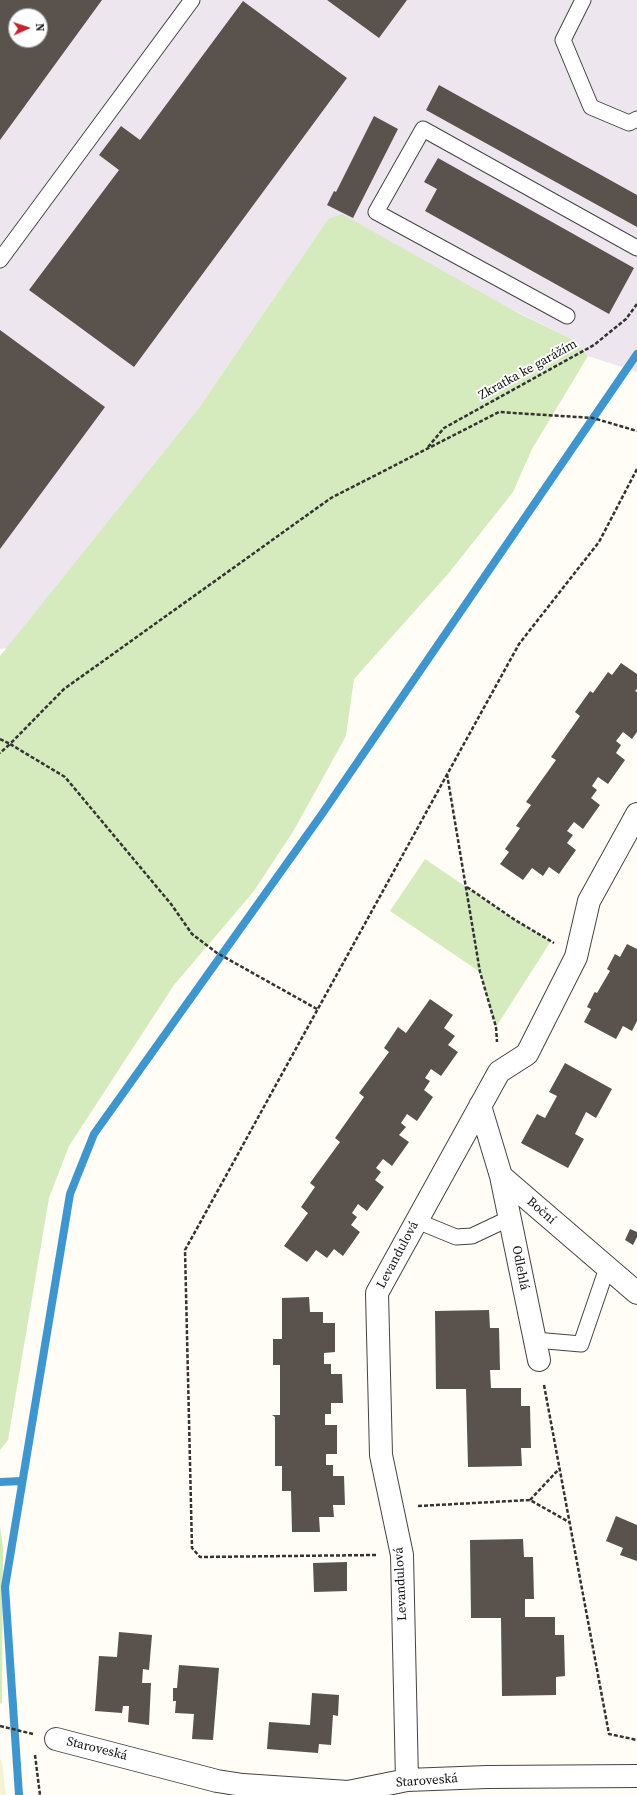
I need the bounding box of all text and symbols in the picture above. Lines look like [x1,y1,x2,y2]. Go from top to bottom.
north arrow [8,8,48,48]
text: N [32,23,47,32]
street label: Zkratka ke garážím [476,336,580,404]
street label: Boční [523,1194,559,1228]
street label: Levandulová [374,1219,422,1291]
street label: Odlehlá [508,1244,532,1292]
street label: Levandulová [391,1547,411,1621]
street label: Staroveská [65,1734,129,1764]
street label: Staroveská [396,1771,458,1791]

